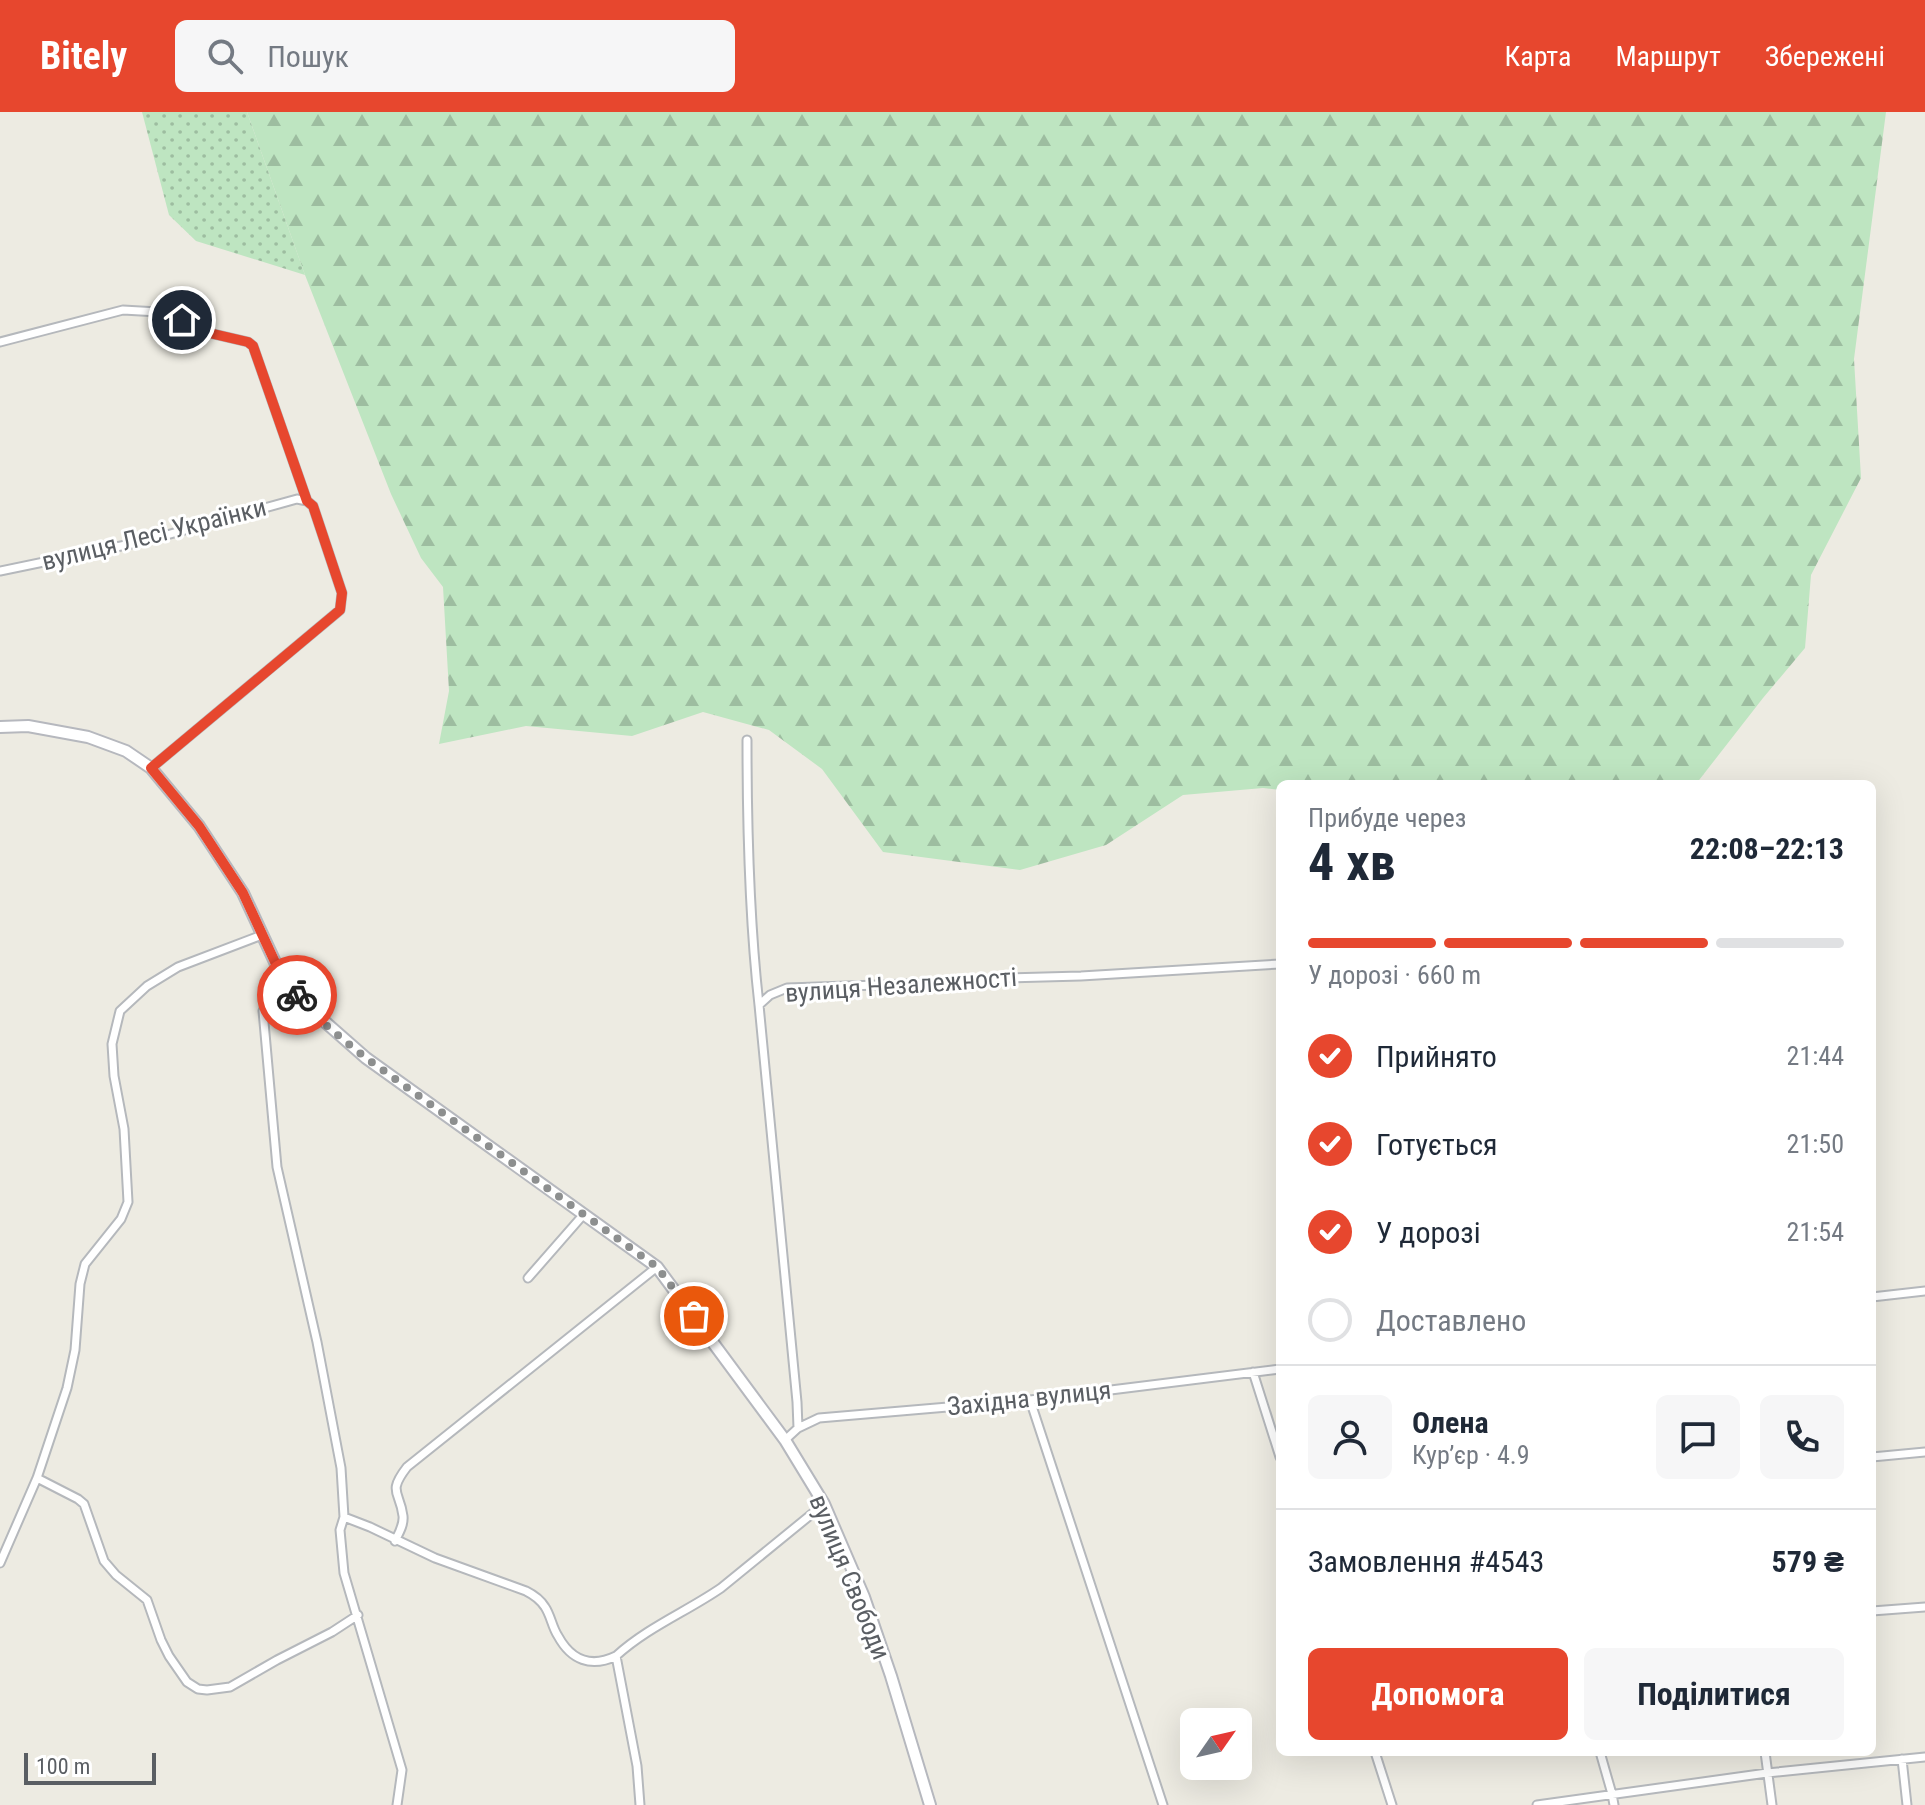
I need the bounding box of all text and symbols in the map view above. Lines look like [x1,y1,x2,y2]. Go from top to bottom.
search box [175,20,735,92]
text: Bitely [40,34,127,78]
icon: search [203,34,247,78]
text: Пошук [267,39,349,74]
text: Карта [1505,40,1571,73]
text: Маршрут [1615,40,1721,73]
text: Збережені [1765,40,1885,73]
pin [148,286,216,354]
icon: home [160,298,204,342]
street label: вулиця Лесі Українки [39,492,269,576]
text: Прибуде через [1308,803,1466,833]
text: 22:08–22:13 [1690,831,1844,866]
text: 4 хв [1308,832,1396,893]
courier [257,955,337,1035]
text: У дорозі · 660 m [1308,960,1481,990]
street label: вулиця Незалежності [784,962,1018,1008]
icon: bike [275,973,319,1017]
icon: check [1308,1034,1352,1078]
text: Прийнято [1376,1039,1497,1074]
text: 21:44 [1787,1041,1844,1071]
icon: check [1308,1122,1352,1166]
text: Готується [1376,1127,1497,1162]
text: 21:50 [1787,1129,1844,1159]
icon: check [1308,1210,1352,1254]
text: У дорозі [1376,1215,1481,1250]
text: 21:54 [1787,1217,1844,1247]
pin [660,1282,728,1350]
icon: bag [672,1294,716,1338]
text: Доставлено [1376,1303,1526,1338]
street label: Західна вулиця [945,1374,1113,1422]
button: person [1308,1395,1392,1479]
button: chat [1656,1395,1740,1479]
button: phone [1760,1395,1844,1479]
text: Олена [1412,1405,1489,1440]
text: Кур’єр · 4.9 [1412,1440,1530,1470]
street label: вулиця Свободи [803,1490,897,1664]
text: Замовлення #4543 [1308,1544,1544,1579]
text: 579 ₴ [1772,1544,1844,1579]
button: Допомога [1308,1648,1568,1740]
button: Поділитися [1584,1648,1844,1740]
north arrow [1180,1708,1252,1780]
map controls [1180,1708,1252,1780]
scale bar [24,1749,156,1785]
text: 100 m [36,1754,90,1779]

